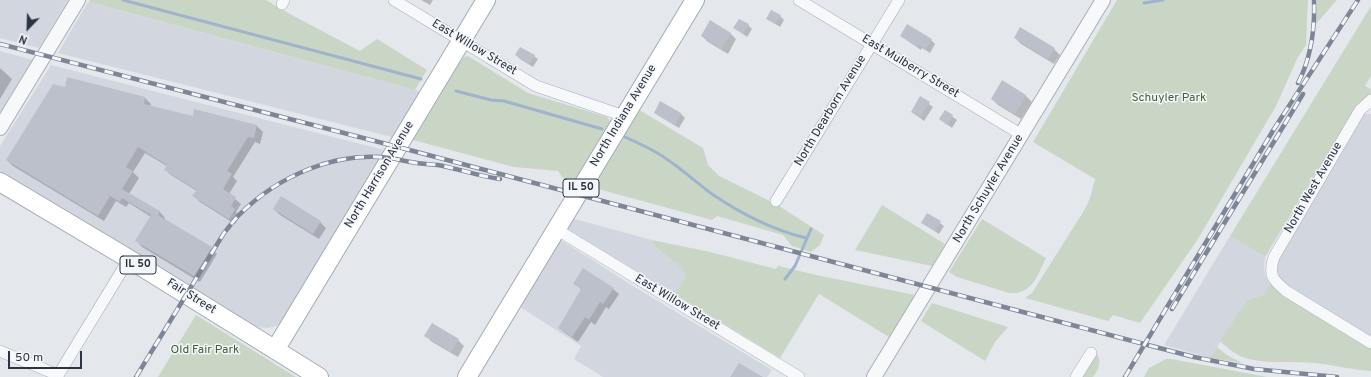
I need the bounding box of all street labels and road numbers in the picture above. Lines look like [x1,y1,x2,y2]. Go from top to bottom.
street label: East Willow Street [429,17,519,79]
street label: East Mulberry Street [859,32,961,102]
street label: North Dearborn Avenue [792,53,870,169]
street label: North Indiana Avenue [588,62,660,170]
street label: North Harrison Avenue [342,119,418,231]
street label: North Schuyler Avenue [951,132,1027,246]
street label: North West Avenue [1282,140,1346,236]
road number: IL 50 [563,179,599,197]
road number: IL 50 [120,256,156,274]
street label: East Willow Street [632,272,722,334]
street label: Fair Street [164,276,218,318]

